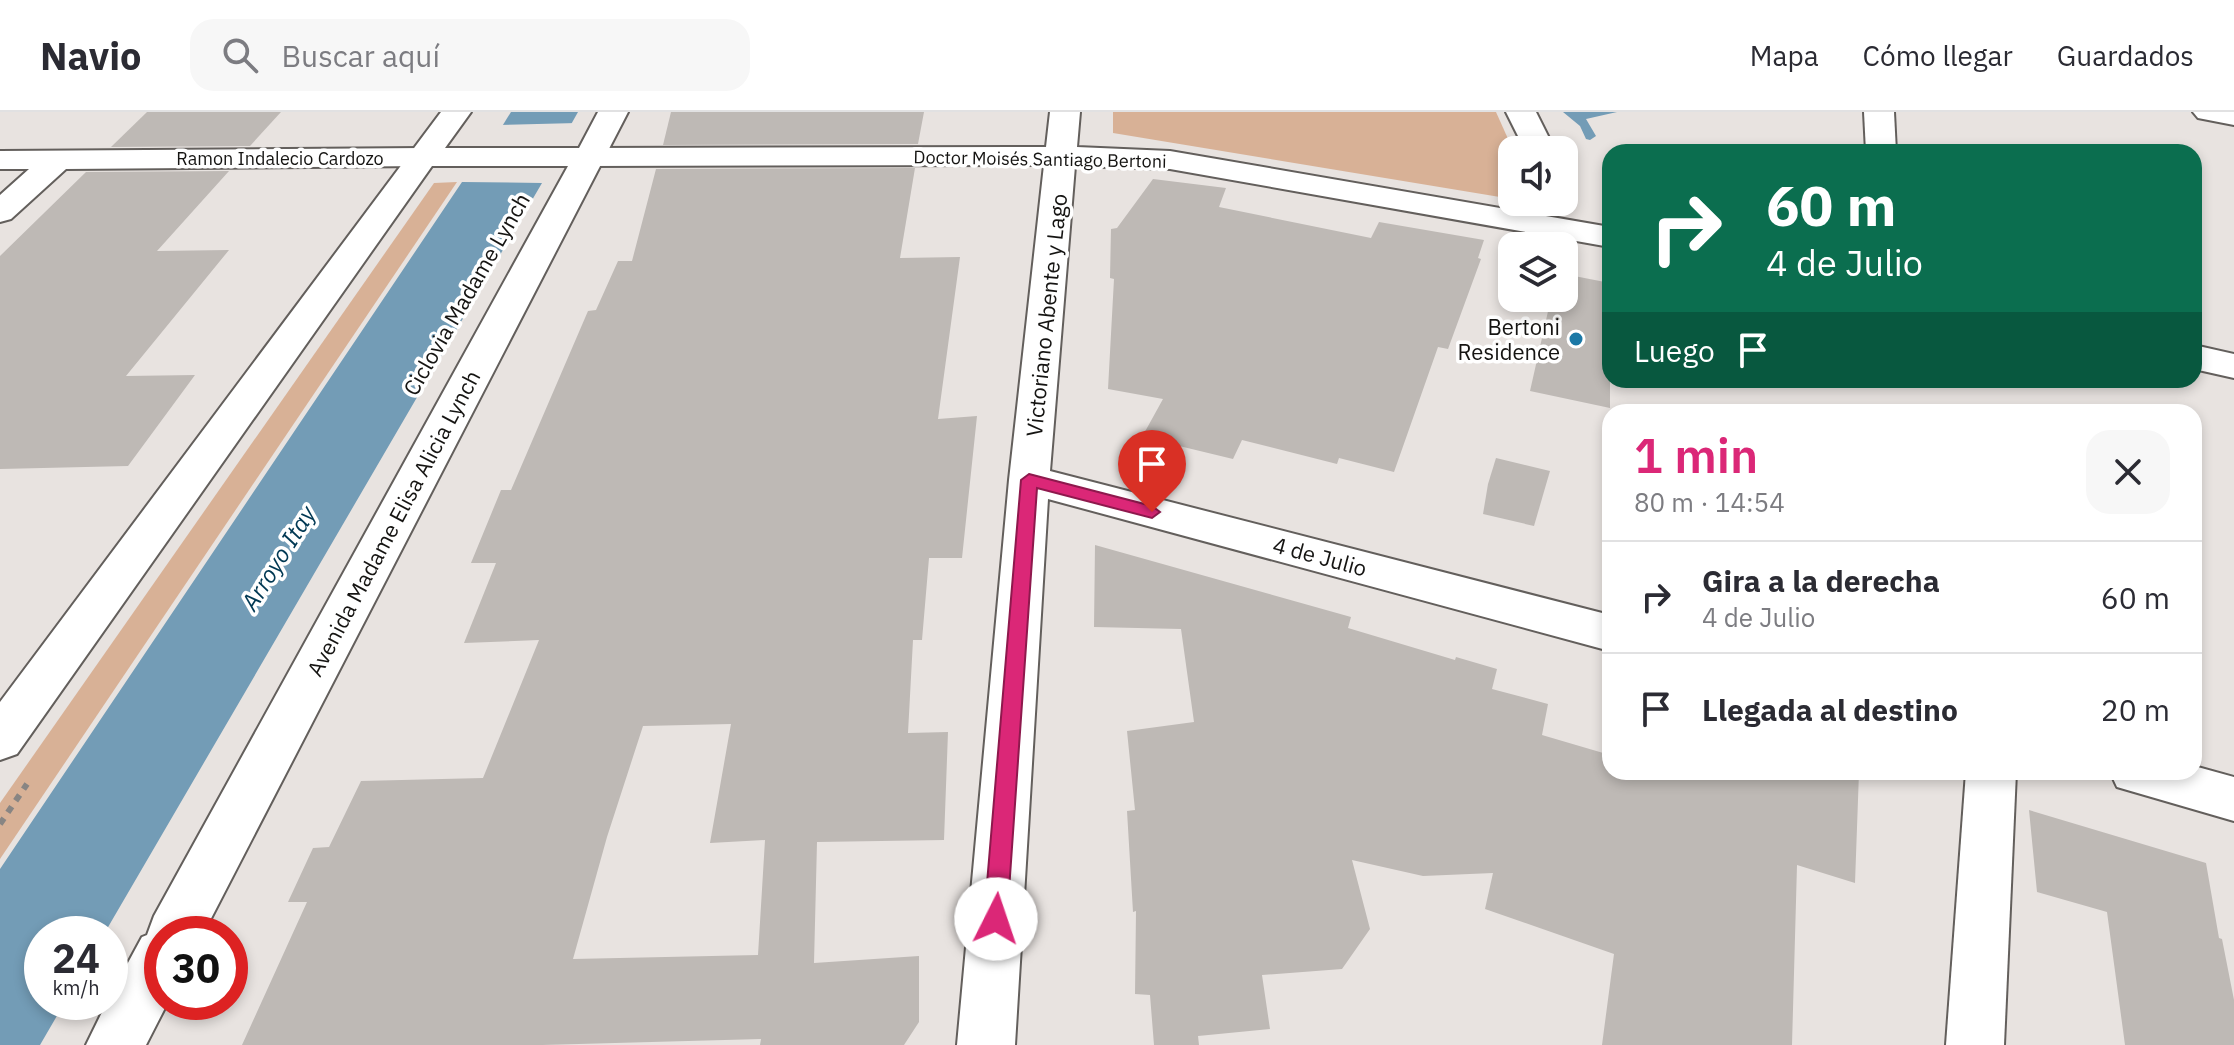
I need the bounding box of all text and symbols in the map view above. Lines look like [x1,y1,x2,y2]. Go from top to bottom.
search box [190,19,750,91]
text: Navio [40,31,142,80]
icon: search [218,33,262,77]
text: Buscar aquí [282,36,440,75]
text: Mapa [1750,37,1819,74]
text: Cómo llegar [1863,37,2013,74]
text: Guardados [2057,37,2194,74]
map controls [1498,136,1578,312]
button: sound [1498,136,1578,216]
street label: Doctor Moisés Santiago Bertoni [913,145,1167,173]
street label: Ramon Indalecio Cardozo [176,147,384,170]
text: 60 m [1766,169,1896,241]
icon: right [1634,176,1738,280]
street label: Ciclovia Madame Lynch [396,187,536,401]
street label: Victoriano Abente y Lago [1019,192,1073,438]
button: layers [1498,232,1578,312]
text: 4 de Julio [1766,239,1923,286]
place label: Bertoni Residence [1458,312,1560,366]
icon: arrive [1731,328,1775,372]
marker: Bertoni Residence [1567,330,1585,348]
text: Luego [1634,331,1715,370]
street label: Avenida Madame Elisa Alicia Lynch [300,365,486,681]
text: 1 min [1634,424,1758,486]
pin [1118,430,1186,512]
button: close [2086,430,2170,514]
icon: arrive [1130,442,1174,486]
text: 80 m · 14:54 [1634,485,1785,519]
water label: Arroyo Itay [233,499,323,617]
street label: 4 de Julio [1270,530,1370,582]
text: Gira a la derecha [1702,561,1940,600]
icon: right [1634,575,1678,619]
text: 60 m [2101,578,2170,617]
text: 4 de Julio [1702,600,1815,634]
icon: arrive [1634,687,1678,731]
text: Llegada al destino [1702,690,1958,729]
text: 20 m [2101,690,2170,729]
position arrow [954,877,1038,961]
speed limit sign: 30 [144,916,248,1020]
text: 24 [52,932,100,984]
text: km/h [52,974,100,1001]

